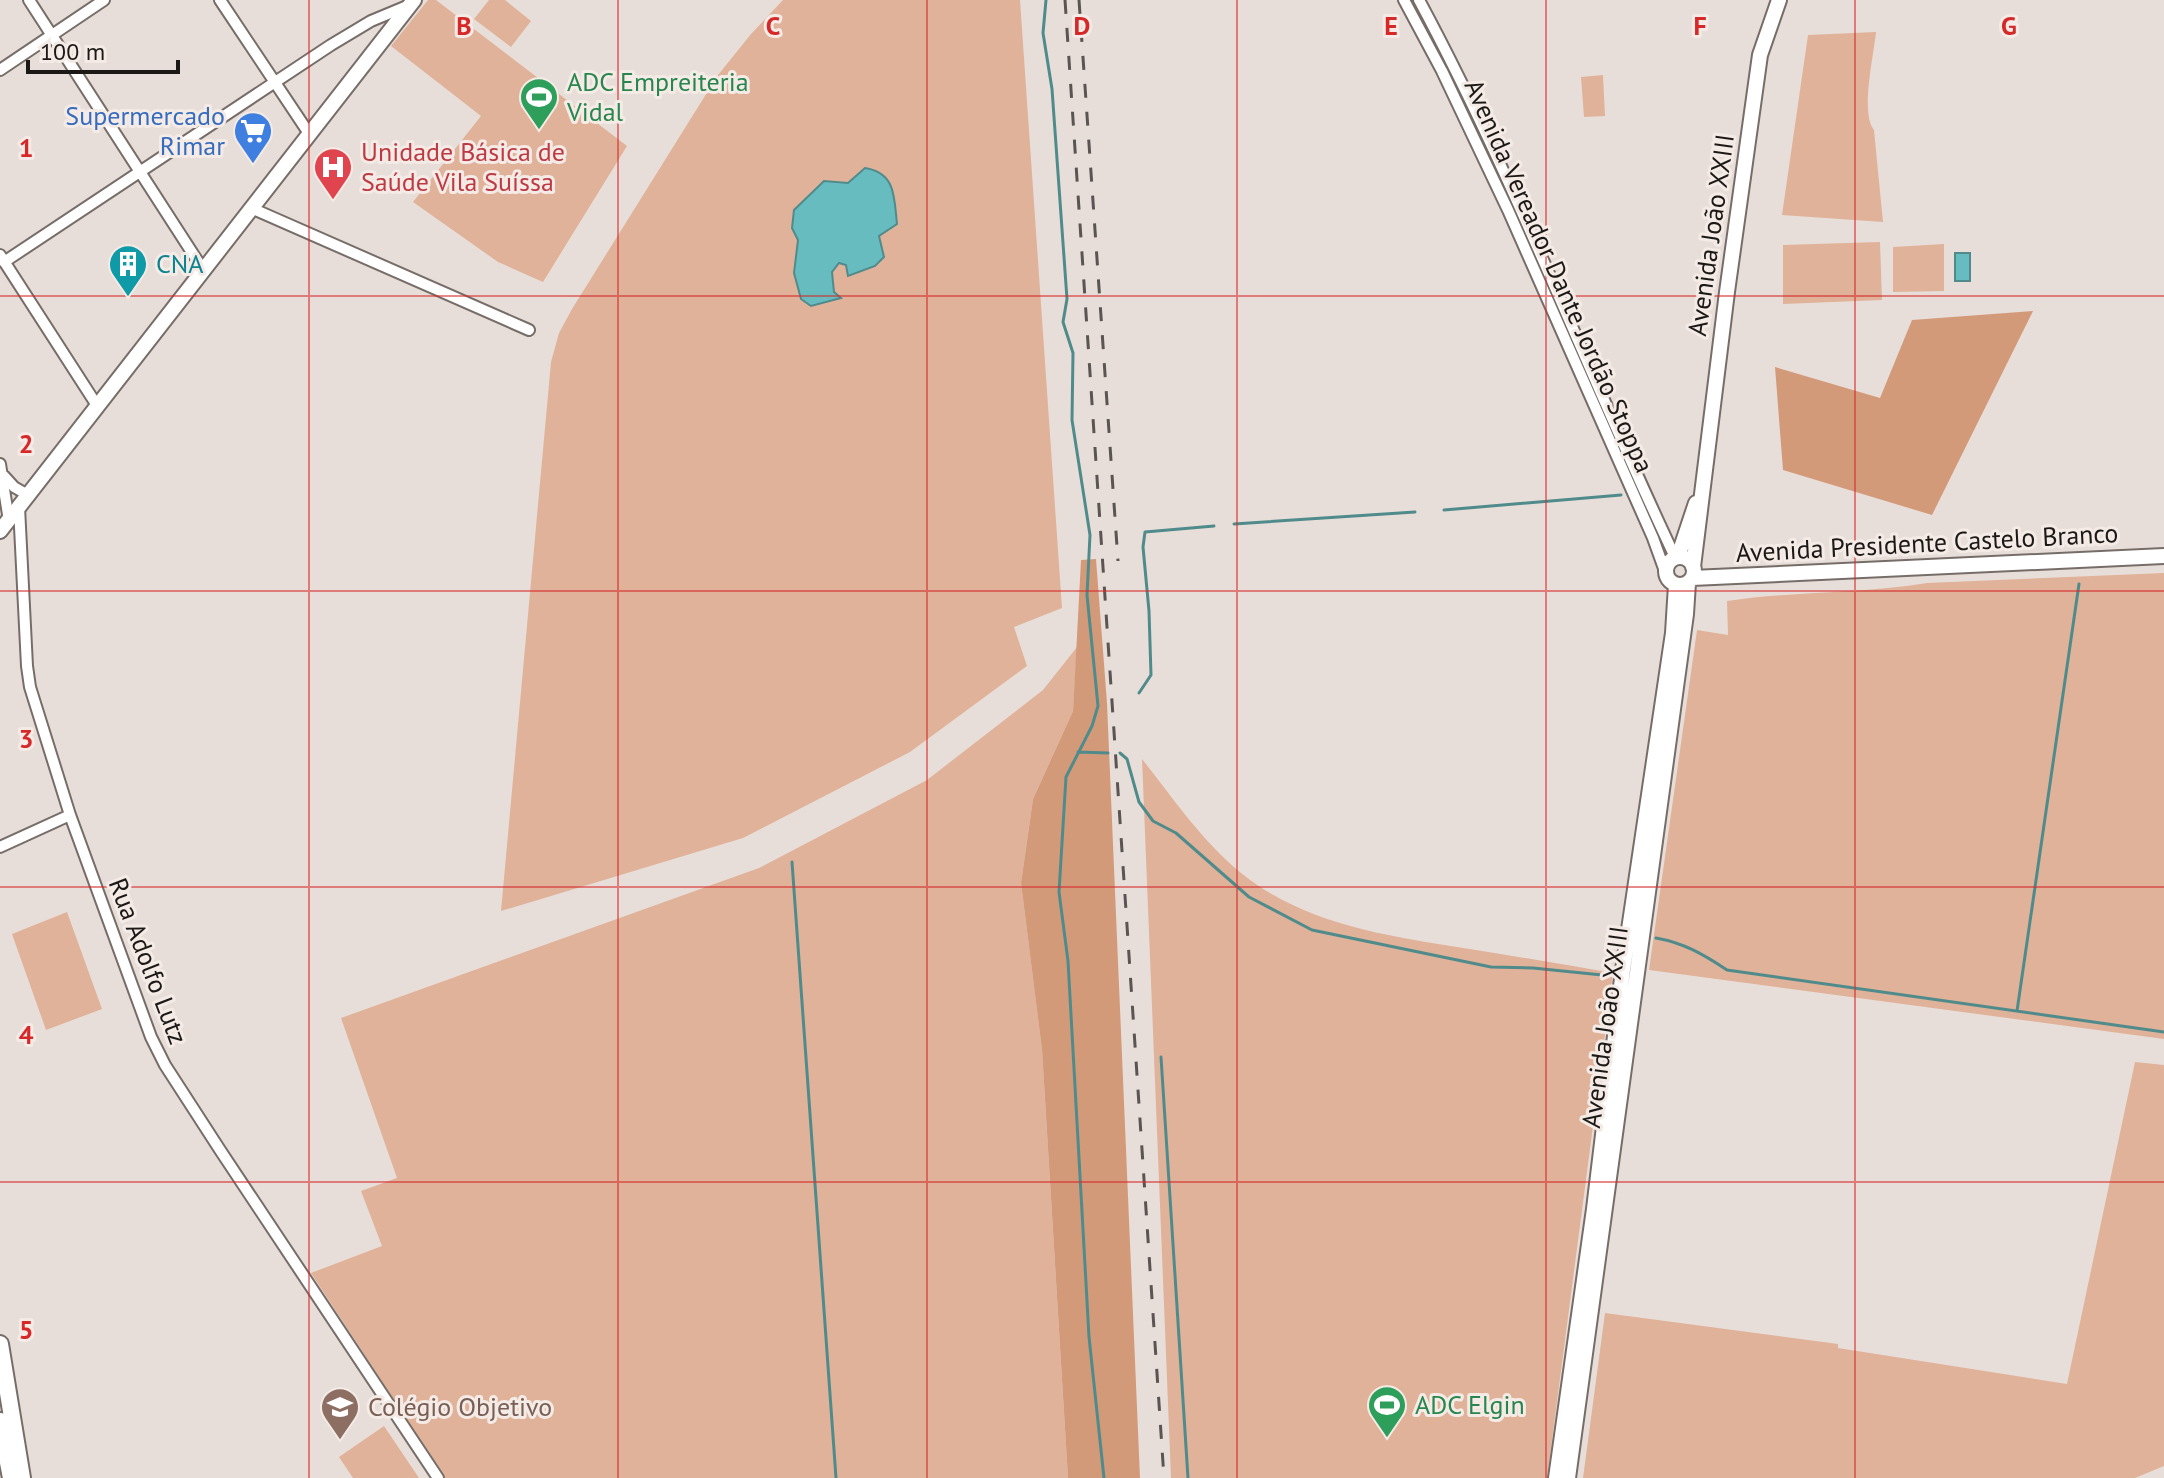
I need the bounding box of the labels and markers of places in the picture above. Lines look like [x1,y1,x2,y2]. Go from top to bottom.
place label: ADC Empreiteria Vidal [566,65,749,128]
sports icon: ADC Empreiteria Vidal [518,76,560,131]
place label: Supermercado Rimar [65,99,225,162]
supermarket icon: Supermercado Rimar [232,110,274,165]
place label: Unidade Básica de Saúde Vila Suíssa [361,135,565,198]
hospital icon: Unidade Básica de Saúde Vila Suíssa [312,146,354,201]
building icon: CNA [107,243,149,298]
place label: CNA [156,247,204,280]
sports icon: ADC Elgin [1366,1384,1408,1439]
school or university icon: Colégio Objetivo [319,1386,361,1441]
place label: ADC Elgin [1415,1388,1525,1421]
place label: Colégio Objetivo [368,1390,552,1423]

